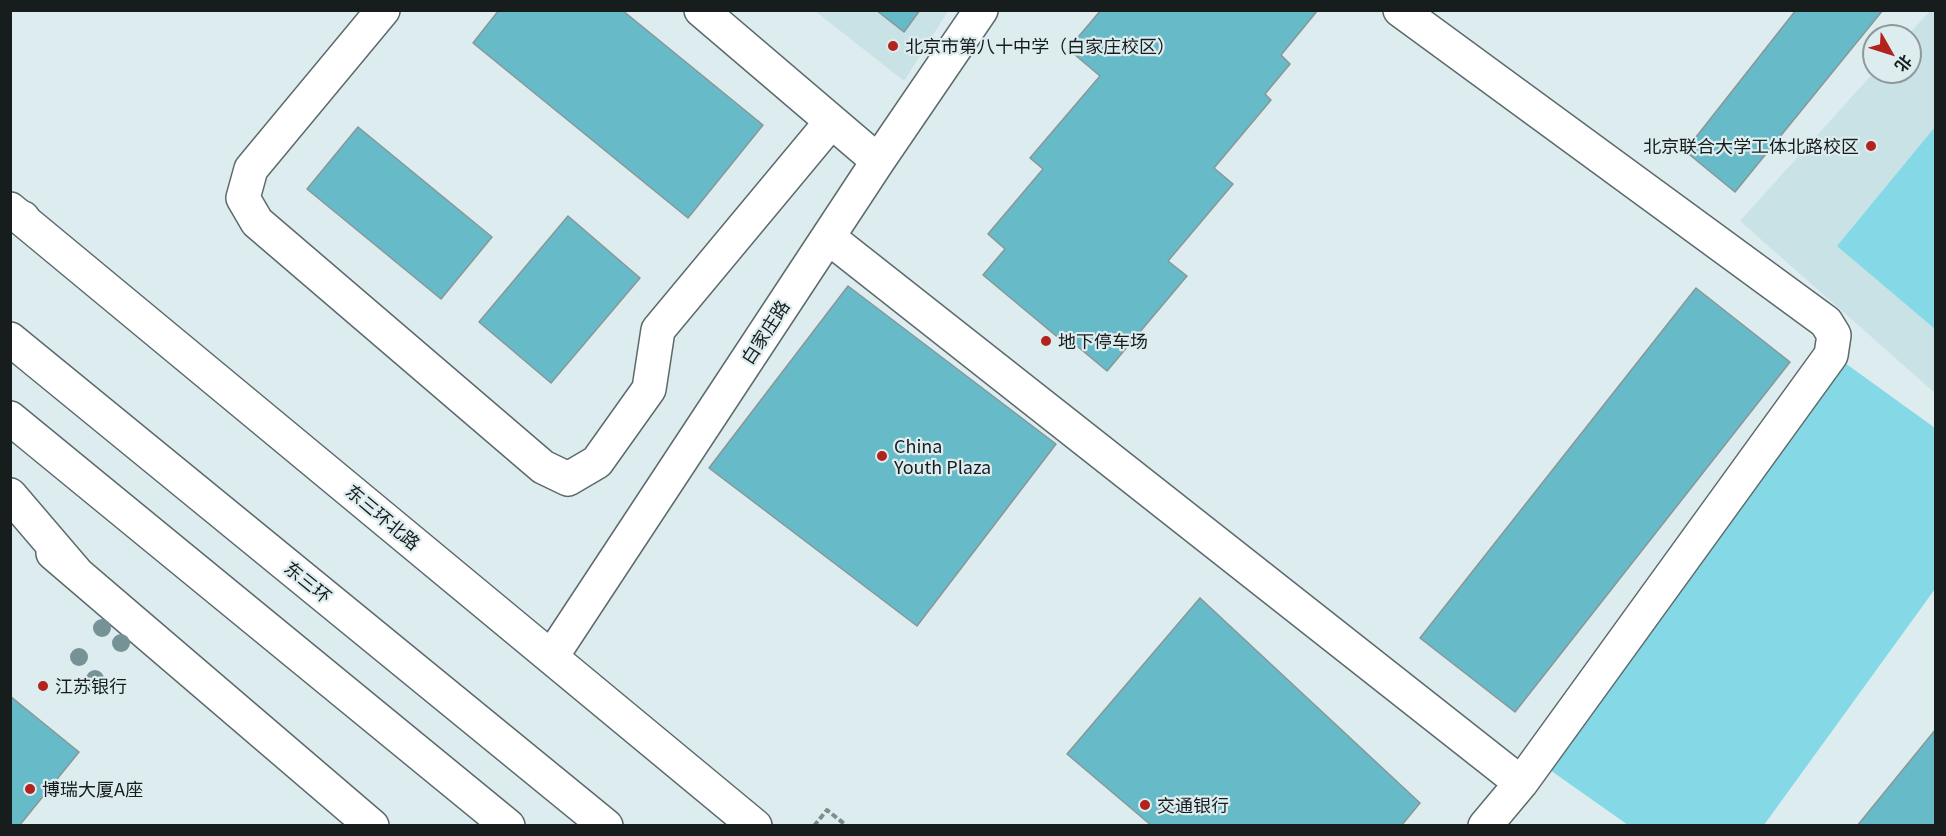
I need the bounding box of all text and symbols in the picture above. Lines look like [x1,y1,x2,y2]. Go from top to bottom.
north arrow [1862,24,1922,84]
place label: 北京市第八十中学（白家庄校区） [905,35,1175,57]
marker: 北京市第八十中学（白家庄校区） [886,39,900,53]
text: 北 [1890,50,1919,78]
place label: 北京联合大学工体北路校区 [1643,135,1859,157]
marker: 北京联合大学工体北路校区 [1864,139,1878,153]
street label: 白家庄路 [736,296,794,368]
place label: 地下停车场 [1058,330,1148,352]
marker: 地下停车场 [1039,334,1053,348]
place label: China Youth Plaza [894,435,991,478]
marker: China Youth Plaza [875,449,889,463]
street label: 东三环北路 [342,480,424,554]
street label: 东三环 [280,557,336,607]
place label: 江苏银行 [55,675,127,697]
marker: 江苏银行 [36,679,50,693]
place label: 博瑞大厦A座 [42,778,143,800]
marker: 博瑞大厦A座 [23,782,37,796]
place label: 交通银行 [1157,794,1229,816]
marker: 交通银行 [1138,798,1152,812]

